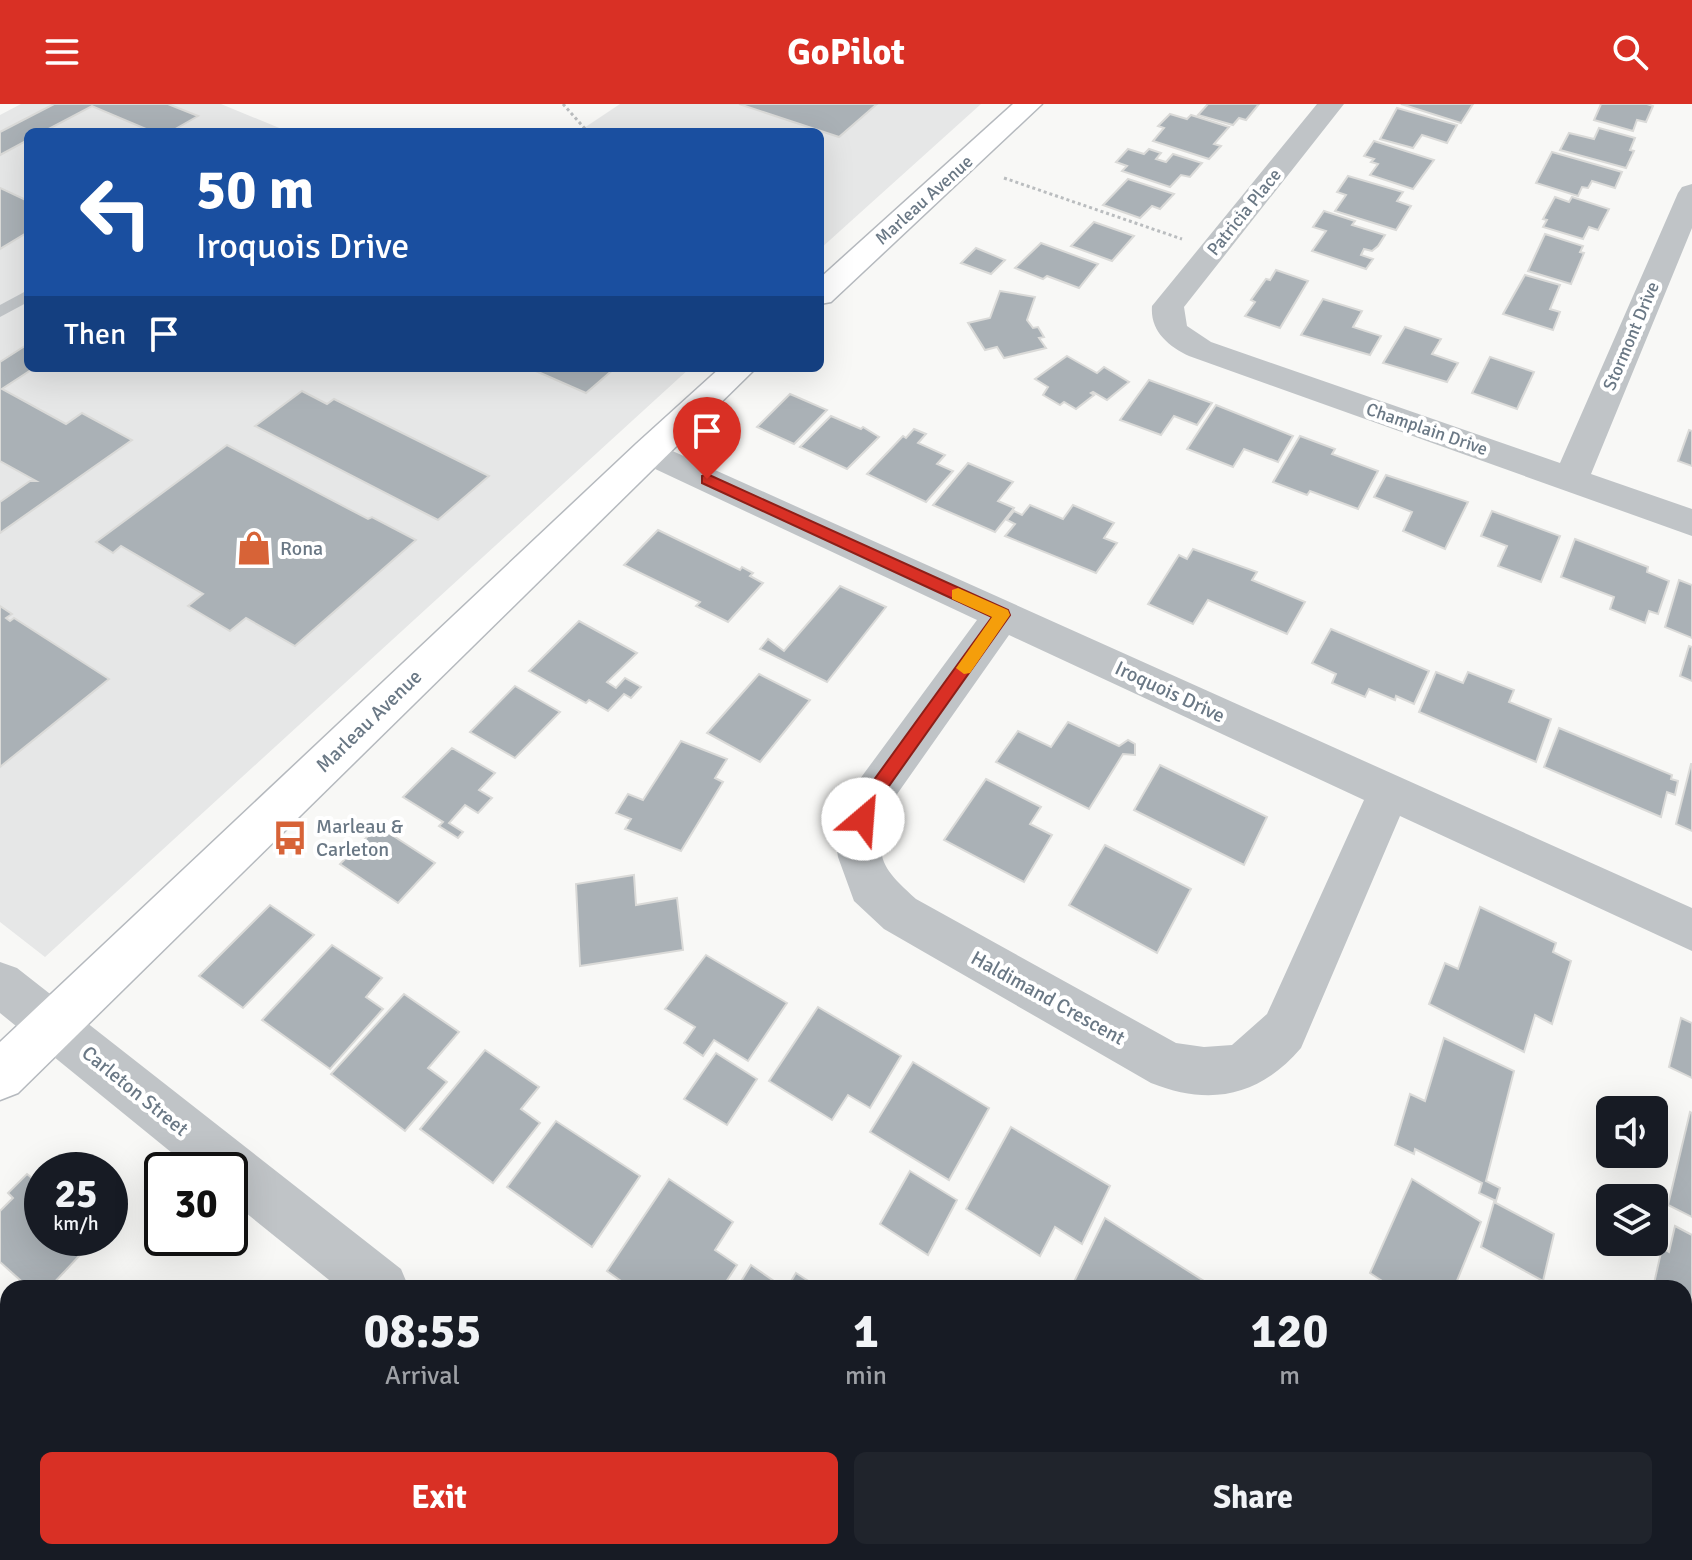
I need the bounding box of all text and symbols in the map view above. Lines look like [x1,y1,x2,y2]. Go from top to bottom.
icon: menu [40,30,84,74]
text: GoPilot [787,30,905,75]
icon: search [1608,30,1652,74]
street label: Marleau Avenue [871,150,977,250]
text: 50 m [196,155,314,224]
icon: left [64,160,168,264]
street label: Patricia Place [1202,164,1286,260]
text: Iroquois Drive [196,224,409,269]
street label: Stormont Drive [1598,278,1664,394]
icon: arrive [142,312,186,356]
text: Then [64,316,126,353]
pin [673,397,741,479]
street label: Champlain Drive [1363,398,1491,460]
icon: arrive [685,409,729,453]
shop icon: Rona [235,529,273,567]
place label: Rona [280,536,323,561]
street label: Iroquois Drive [1111,656,1229,728]
street label: Marleau Avenue [311,664,427,778]
position arrow [821,777,905,861]
place label: Marleau & Carleton [316,814,404,862]
bus stop icon: Marleau & Carleton [271,819,309,857]
street label: Haldimand Crescent [967,945,1129,1051]
street label: Carleton Street [77,1040,193,1142]
map controls [1596,1096,1668,1256]
button: sound [1596,1096,1668,1168]
speed limit sign: 30 [144,1152,248,1256]
text: 25 [54,1169,98,1219]
button: layers [1596,1184,1668,1256]
text: km/h [53,1211,99,1236]
text: 08:55 [364,1302,481,1361]
text: 1 [853,1302,879,1361]
text: 120 [1251,1302,1328,1361]
text: Arrival [385,1360,460,1392]
text: min [845,1360,887,1392]
text: m [1279,1360,1300,1392]
button: Exit [40,1452,838,1544]
button: Share [854,1452,1652,1544]

